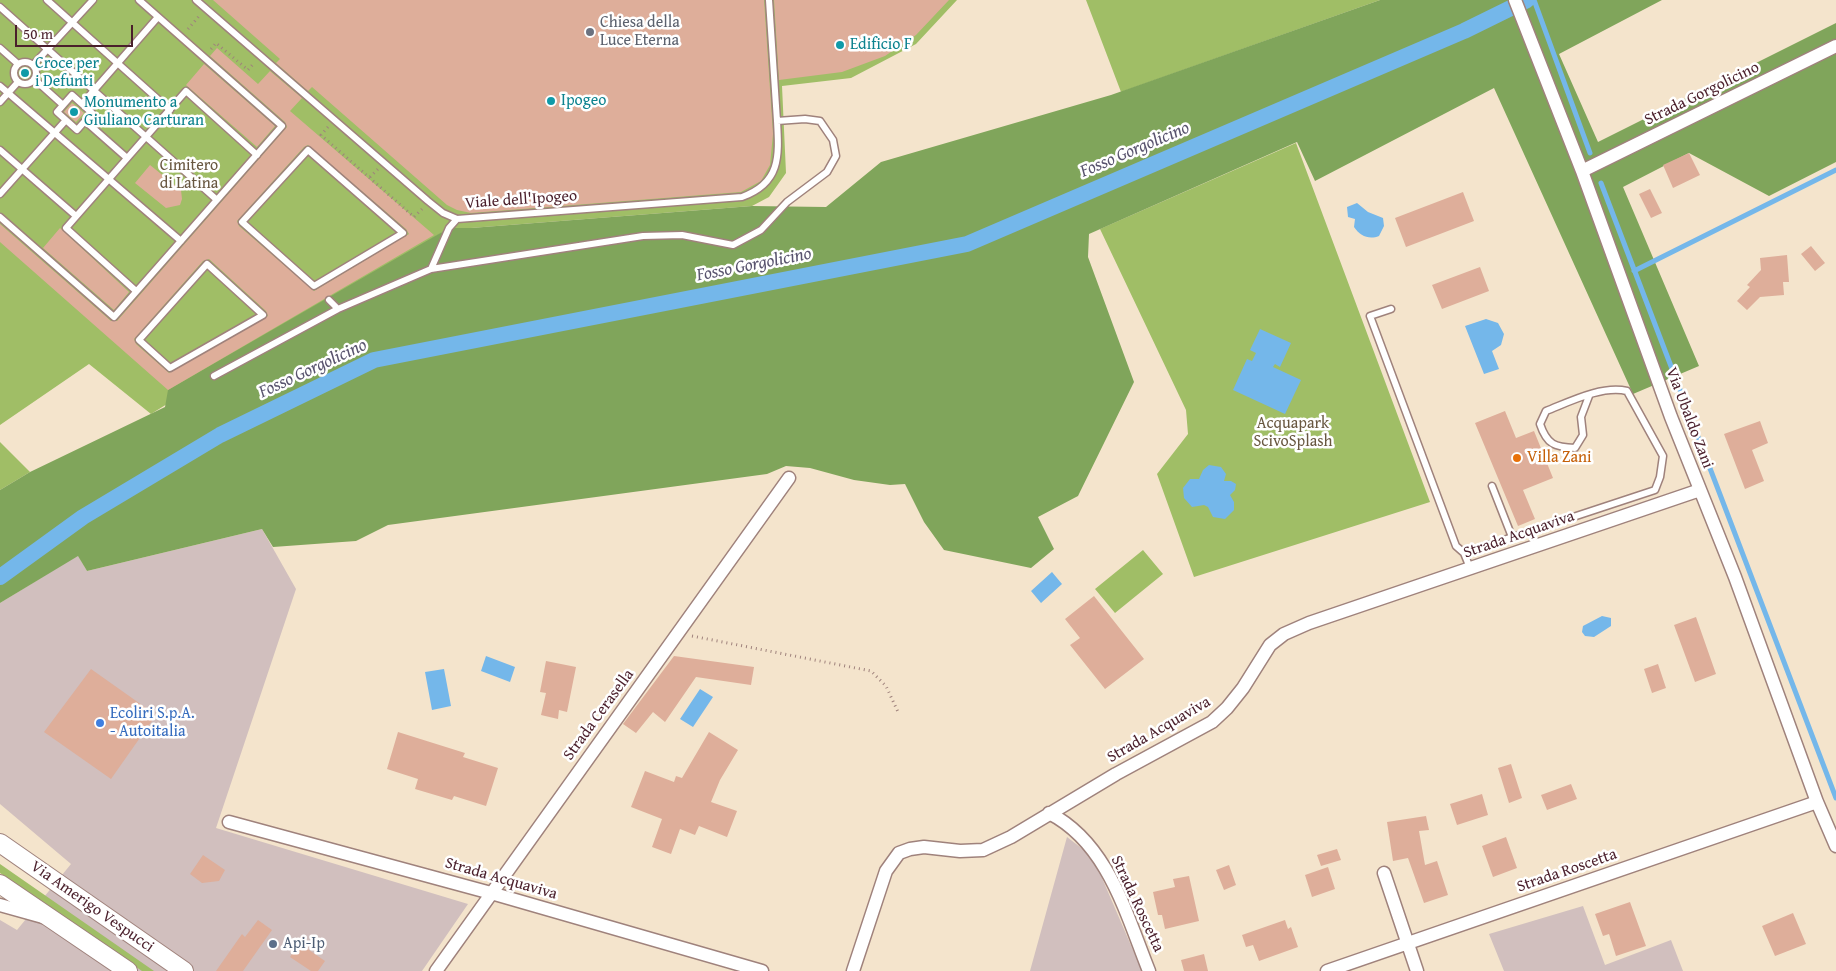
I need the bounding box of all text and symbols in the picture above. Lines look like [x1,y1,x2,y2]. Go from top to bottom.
place label: Chiesa della Luce Eterna [600,13,680,51]
scale bar [18,15,135,47]
text: 50 m [23,23,53,44]
marker: Chiesa della Luce Eterna [584,26,596,38]
place label: Edificio F [850,35,912,55]
marker: Edificio F [834,39,846,51]
place label: Croce per i Defunti [35,54,99,92]
street label: Strada Gorgolicino [1642,58,1762,130]
marker: Croce per i Defunti [19,67,31,79]
place label: Ipogeo [561,91,606,111]
place label: Monumento a Giuliano Carturan [84,93,204,131]
marker: Ipogeo [545,95,557,107]
marker: Monumento a Giuliano Carturan [68,106,80,118]
water label: Fosso Gorgolicino [1077,117,1193,183]
park label: Cimitero di Latina [160,156,218,194]
street label: Viale dell'Ipogeo [464,186,578,214]
water label: Fosso Gorgolicino [695,243,813,287]
water label: Fosso Gorgolicino [256,335,370,403]
street label: Via Ubaldo Zani [1661,365,1717,471]
park label: Acquapark ScivoSplash [1253,414,1333,452]
place label: Villa Zani [1527,448,1592,468]
marker: Villa Zani [1511,452,1523,464]
street label: Strada Acquaviva [1461,507,1577,563]
street label: Strada Cerasella [560,666,638,764]
street label: Strada Acquaviva [1104,693,1214,767]
place label: Ecoliri S.p.A. - Autoitalia [110,704,195,742]
marker: Ecoliri S.p.A. - Autoitalia [94,717,106,729]
street label: Strada Roscetta [1515,845,1619,897]
street label: Strada Roscetta [1106,853,1168,955]
street label: Strada Acquaviva [443,854,559,904]
street label: Via Amerigo Vespucci [27,857,157,957]
place label: Api-Ip [283,934,325,954]
marker: Api-Ip [267,938,279,950]

